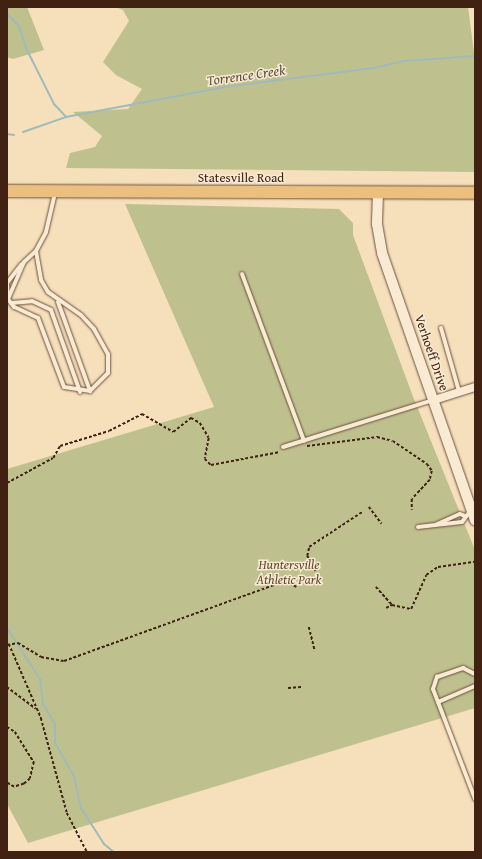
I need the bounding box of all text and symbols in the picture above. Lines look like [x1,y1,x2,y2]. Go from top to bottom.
water label: Torrence Creek [206,61,286,89]
street label: Statesville Road [198,170,284,186]
street label: Verhoeff Drive [411,313,451,393]
park label: Huntersville Athletic Park [257,558,321,589]

